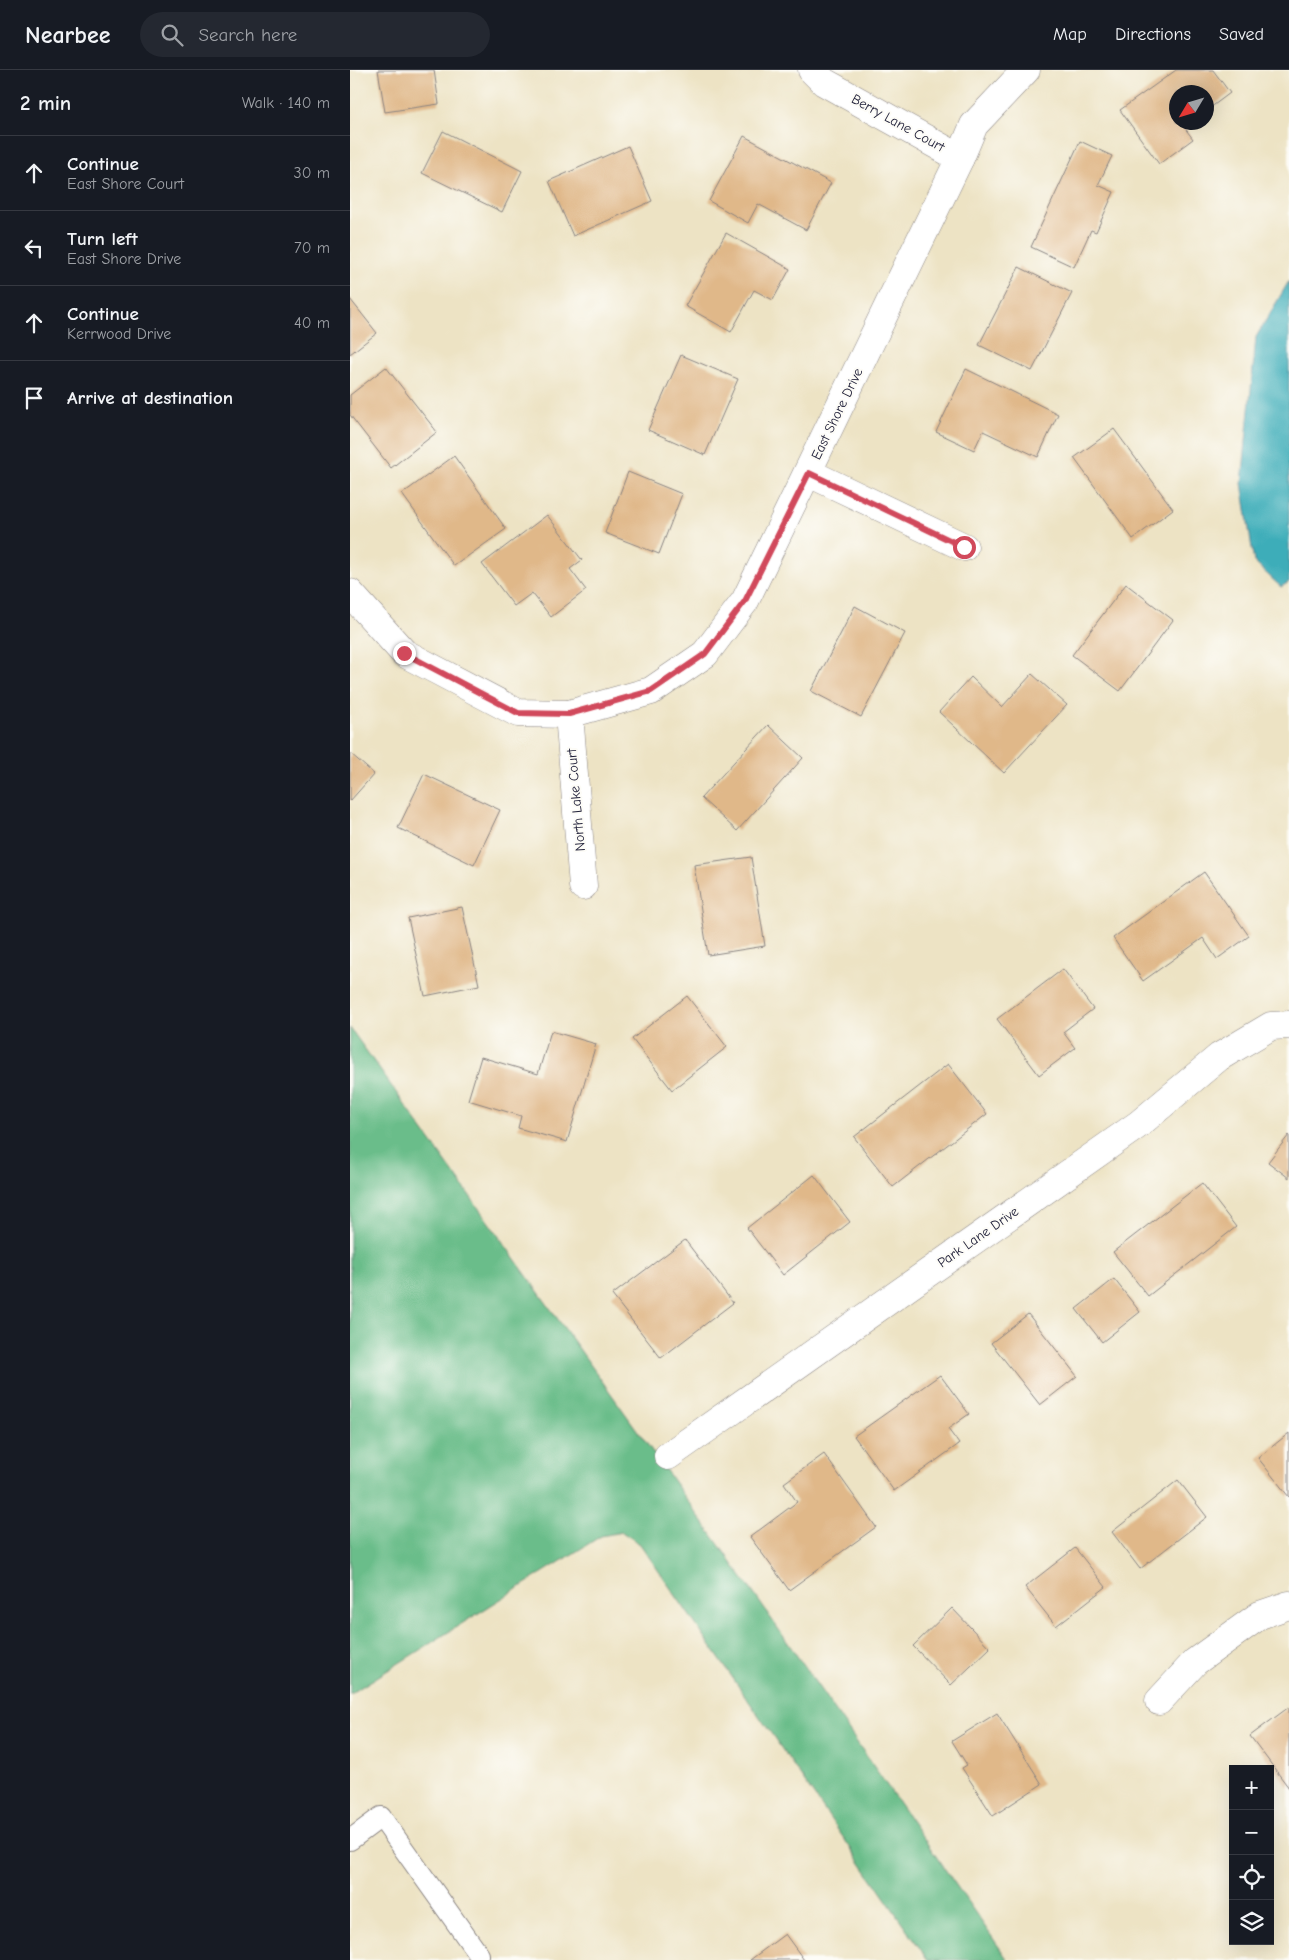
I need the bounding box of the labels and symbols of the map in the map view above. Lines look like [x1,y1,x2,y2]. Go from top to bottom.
north arrow [1169,85,1214,130]
street label: Berry Lane Court [848,90,948,156]
street label: East Shore Drive [807,365,867,463]
route start [953,536,976,559]
route end [393,642,416,665]
street label: North Lake Court [563,747,589,852]
street label: Park Lane Drive [934,1203,1022,1271]

